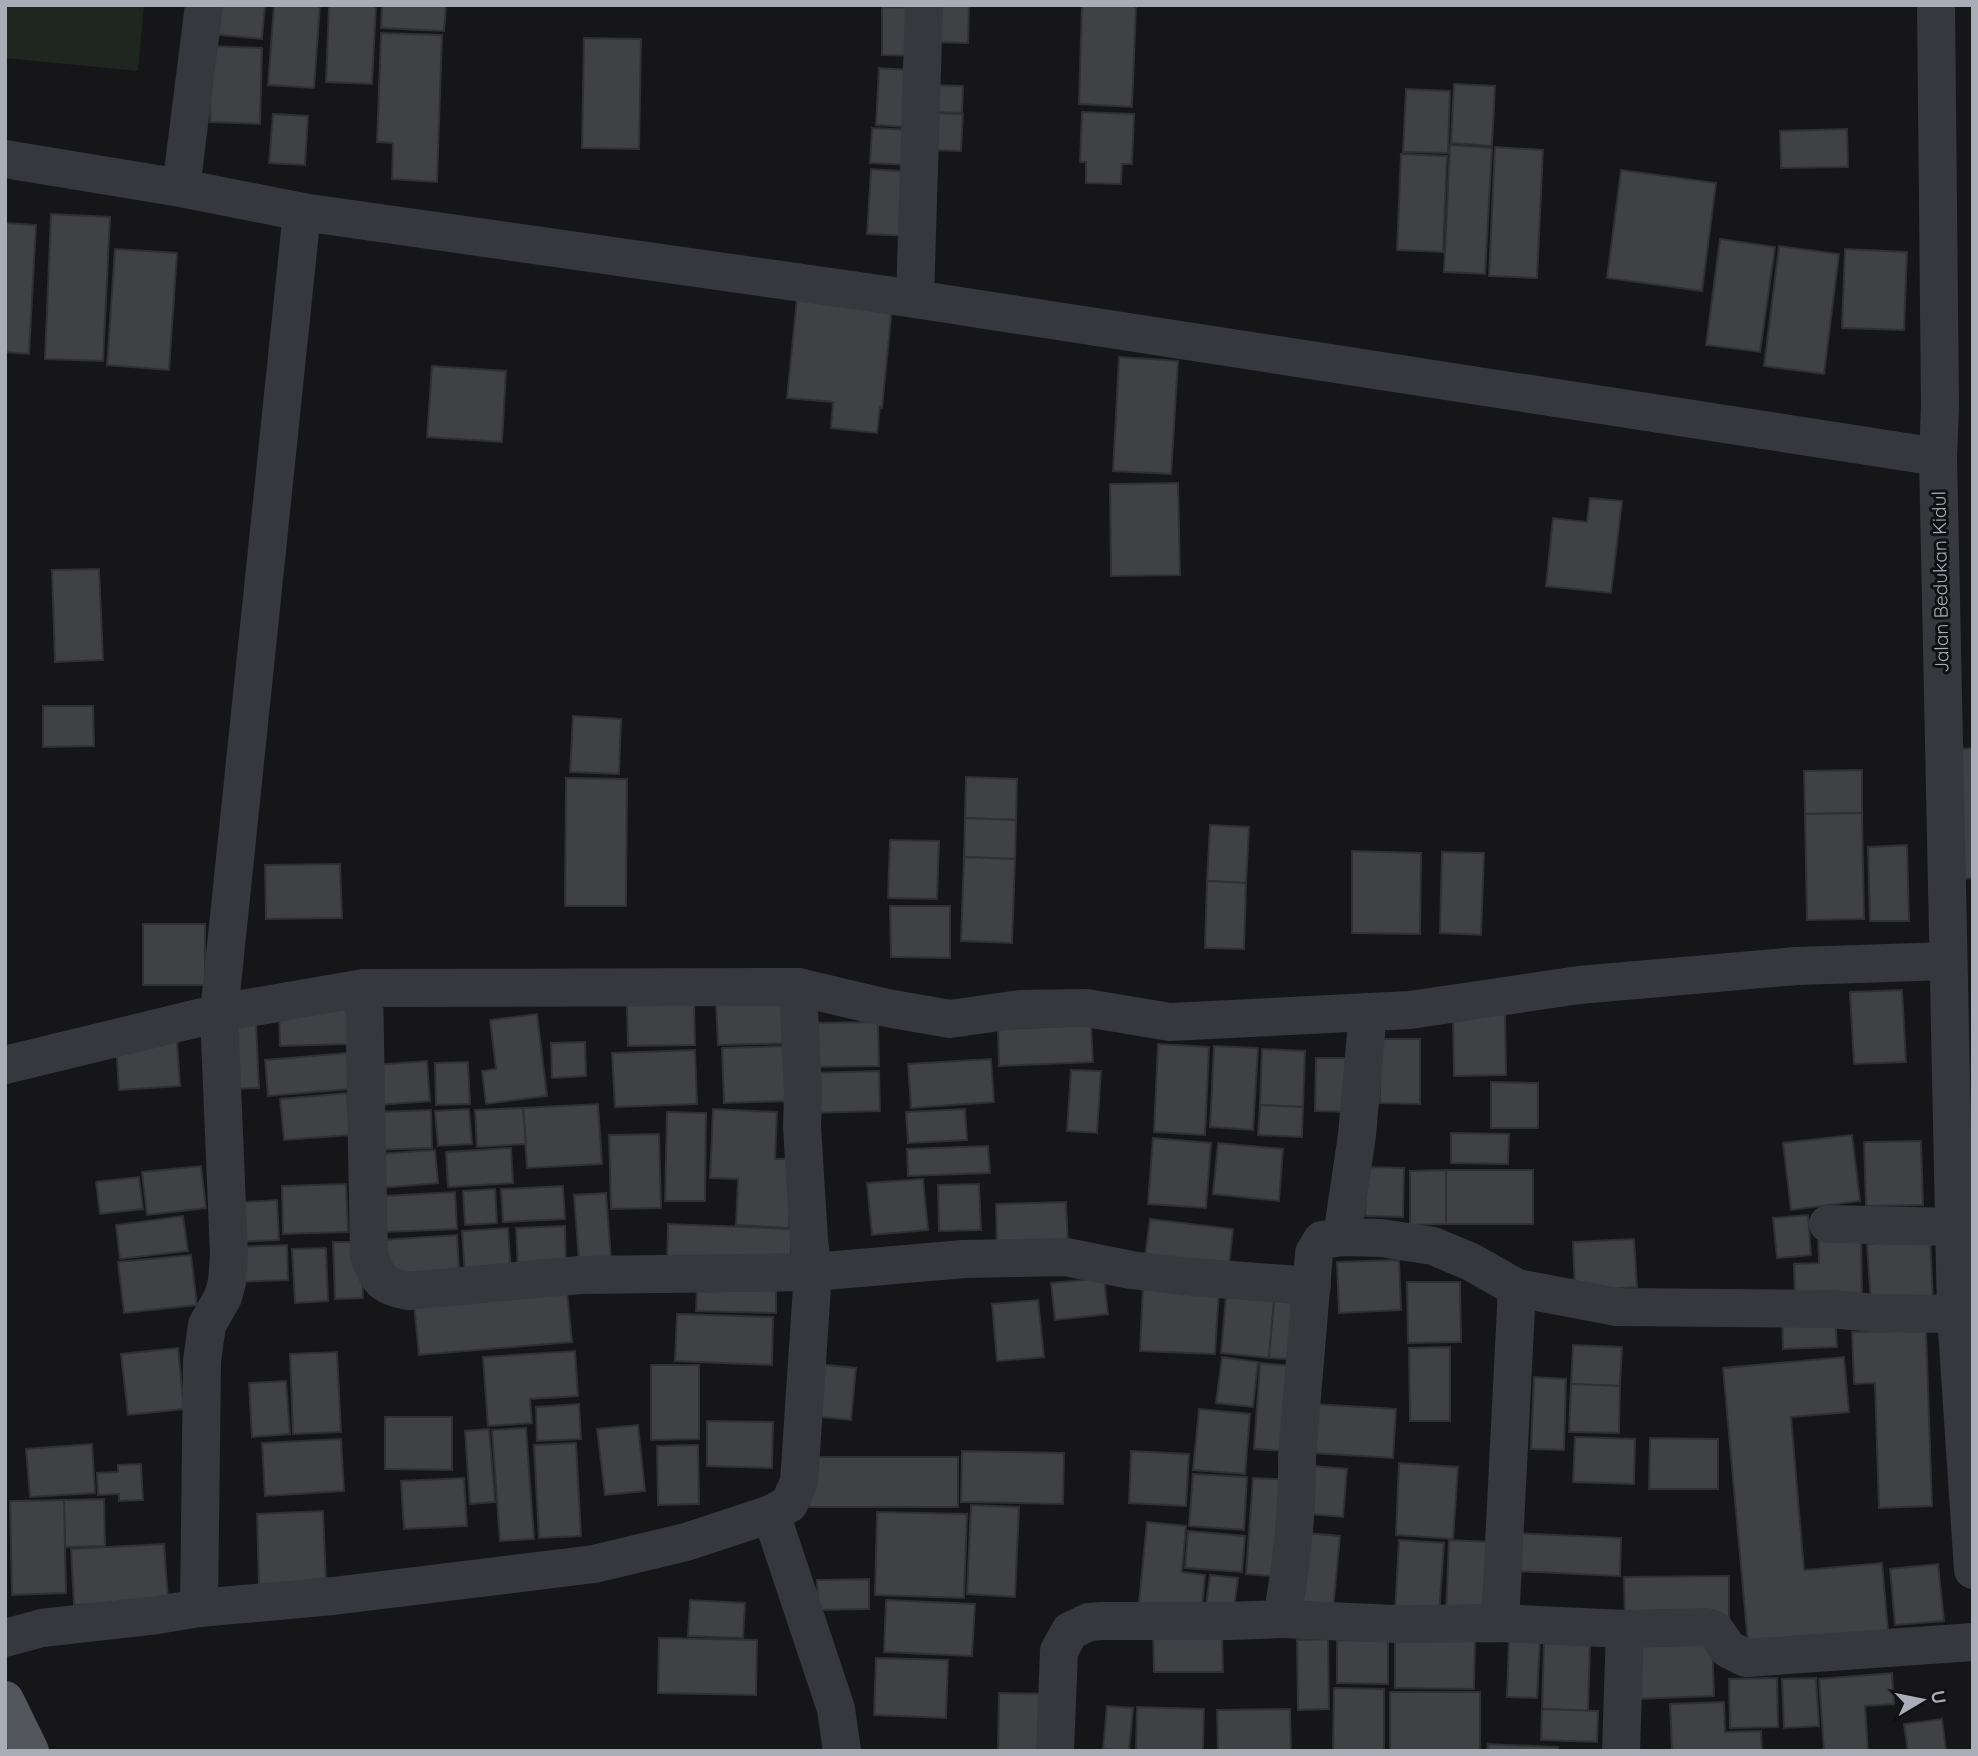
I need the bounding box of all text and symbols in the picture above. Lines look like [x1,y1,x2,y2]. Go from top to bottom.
street label: Jalan Bedukan Kidul [1926,491,1954,673]
north arrow [1887,1665,1957,1735]
text: U [1926,1688,1952,1706]

